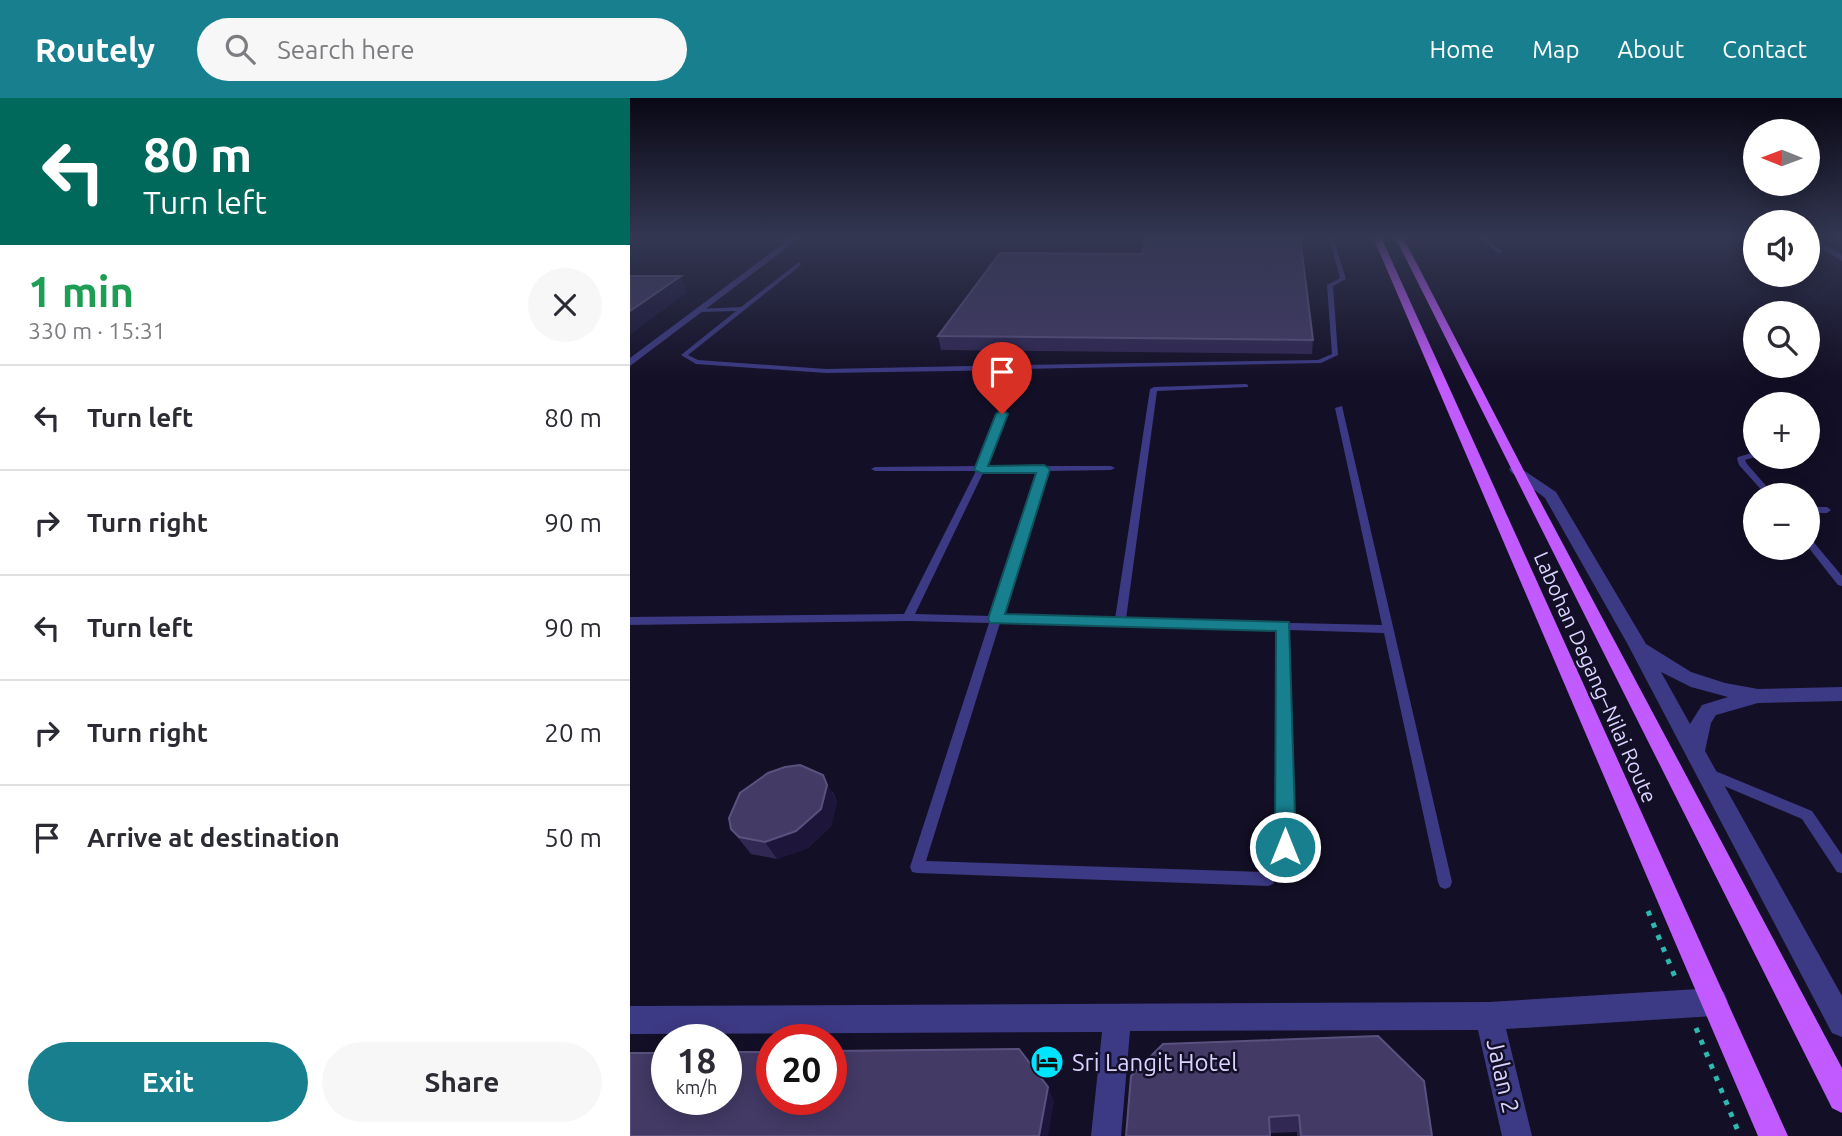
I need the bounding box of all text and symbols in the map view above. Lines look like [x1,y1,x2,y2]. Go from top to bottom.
search box [197,18,687,81]
icon: search [221,30,259,68]
text: Routely [35,31,155,68]
text: Search here [277,35,415,64]
text: Home [1429,36,1494,63]
text: Map [1532,36,1579,63]
text: About [1617,36,1684,63]
text: Contact [1722,36,1807,63]
north arrow [1743,119,1820,196]
map controls [1743,119,1820,560]
icon: left [28,126,119,217]
text: 80 m [143,126,252,181]
text: Turn left [143,184,267,220]
button: sound [1743,210,1820,287]
text: 1 min [28,268,134,315]
button: close [528,268,602,342]
button: search [1743,301,1820,378]
text: 330 m · 15:31 [28,318,166,343]
pin [972,342,1032,414]
icon: arrive [983,353,1021,391]
button: + [1743,392,1820,469]
icon: left [28,399,66,437]
text: Turn left [87,403,193,432]
text: 80 m [544,403,602,432]
button: − [1743,483,1820,560]
icon: right [28,504,66,542]
text: Turn right [87,508,208,537]
text: 90 m [544,508,602,537]
street label: Labohan Dagang–Nilai Route [1530,548,1662,806]
icon: left [28,609,66,647]
text: Turn left [87,613,193,642]
text: 90 m [544,613,602,642]
icon: right [28,714,66,752]
text: Turn right [87,718,208,747]
text: 20 m [544,718,602,747]
position arrow [1248,810,1322,884]
icon: arrive [28,819,66,857]
text: Arrive at destination [87,823,340,852]
text: 50 m [544,823,602,852]
speed limit sign: 20 [756,1024,847,1115]
street label: Jalan 2 [1481,1036,1525,1116]
text: 18 [677,1040,716,1080]
button: Exit [28,1042,308,1122]
button: Share [322,1042,602,1122]
hotel icon: Sri Langit Hotel [1028,1043,1066,1081]
place label: Sri Langit Hotel [1072,1049,1238,1076]
text: km/h [676,1077,717,1097]

